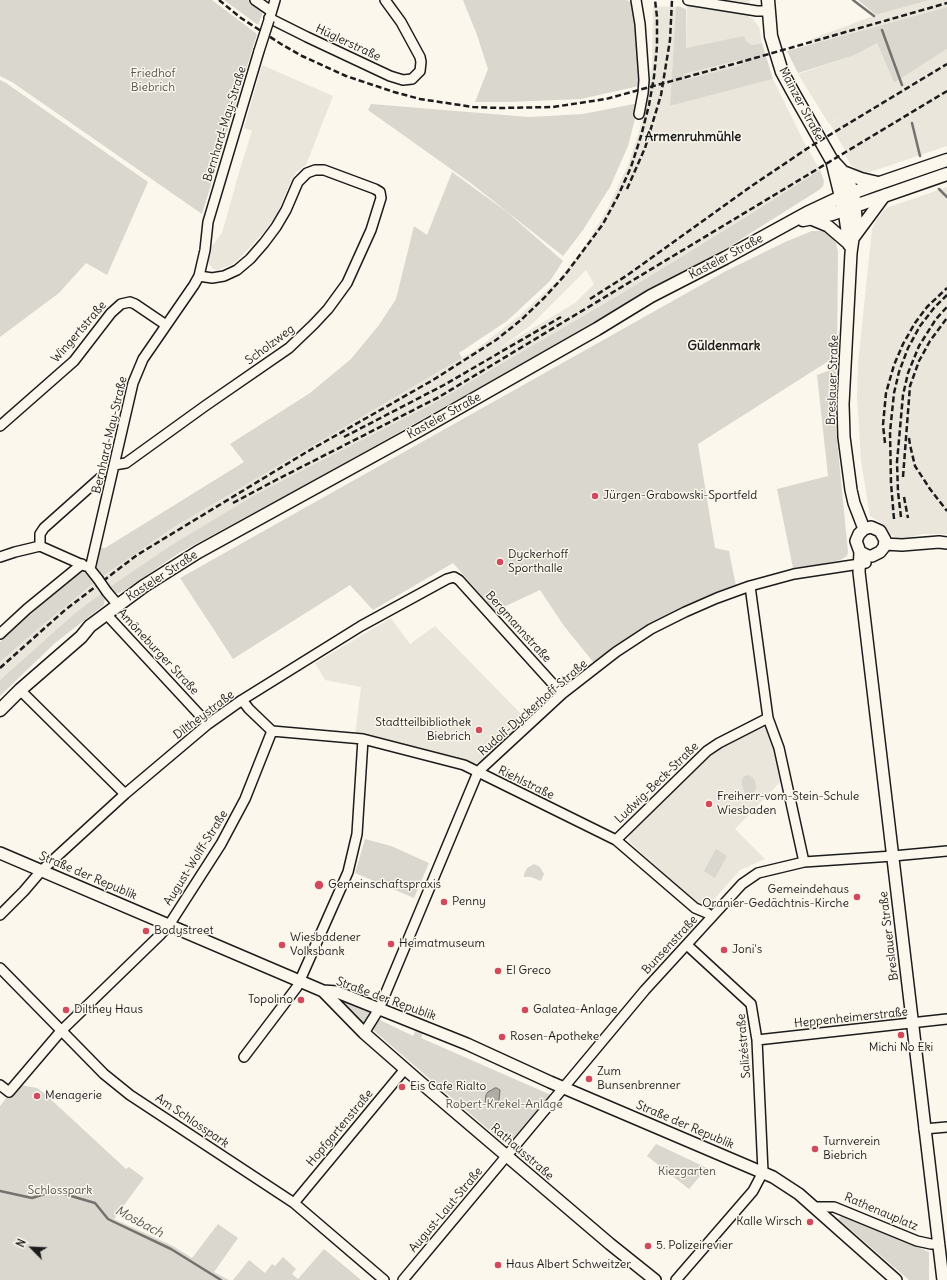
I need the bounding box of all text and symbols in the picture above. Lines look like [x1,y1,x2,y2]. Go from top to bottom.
street label: Hüglerstraße [313,22,383,64]
street label: Bernhard-May-Straße [201,65,249,183]
street label: Mainzer Straße [776,65,826,143]
park label: Friedhof Biebrich [131,67,175,95]
district label: Armenruhmühle [645,129,741,145]
street label: Kasteler Straße [686,231,766,283]
street label: Wingertstraße [48,298,110,366]
street label: Scholzweg [243,322,297,368]
street label: Breslauer Straße [824,335,842,425]
district label: Güldenmark [688,338,760,354]
street label: Bernhard-May-Straße [90,375,130,495]
street label: Kasteler Straße [405,390,483,442]
place label: Jürgen-Grabowski-Sportfeld [603,489,757,503]
marker: Jürgen-Grabowski-Sportfeld [590,491,600,501]
street label: Kasteler Straße [124,548,200,604]
place label: Dyckerhoff Sporthalle [508,548,568,576]
marker: Dyckerhoff Sporthalle [495,557,505,567]
street label: Bergmannstraße [482,588,554,666]
street label: Amöneburger Straße [114,606,202,698]
street label: Rudolf-Dyckerhoff-Straße [476,657,590,759]
street label: Diltheystraße [171,688,237,742]
place label: Stadtteilbibliothek Biebrich [375,716,471,744]
marker: Stadtteilbibliothek Biebrich [474,725,484,735]
street label: Ludwig-Beck-Straße [612,739,702,827]
street label: Riehlstraße [496,763,556,803]
place label: Freiherr-vom-Stein-Schule Wiesbaden [717,790,859,818]
marker: Freiherr-vom-Stein-Schule Wiesbaden [704,799,714,809]
street label: August-Wolff-Straße [161,808,231,908]
street label: Straße der Republik [37,849,139,903]
place label: Gemeinschaftspraxis [328,878,441,892]
marker: Gemeinschaftspraxis [313,879,325,891]
place label: Gemeindehaus Oranier-Gedächtnis-Kirche [702,883,849,911]
street label: Breslauer Straße [876,890,902,982]
marker: Gemeindehaus Oranier-Gedächtnis-Kirche [852,892,862,902]
place label: Penny [452,895,486,909]
marker: Penny [439,897,449,907]
street label: Bunsenstraße [639,913,701,977]
place label: Bodystreet [154,924,213,938]
marker: Bodystreet [141,926,151,936]
place label: Wiesbadener Volksbank [290,931,361,959]
place label: Heimatmuseum [399,937,485,951]
marker: Heimatmuseum [386,939,396,949]
marker: Wiesbadener Volksbank [277,940,287,950]
place label: Joni's [732,943,762,957]
marker: Joni's [719,945,729,955]
place label: El Greco [506,964,551,978]
marker: El Greco [493,966,503,976]
street label: Straße der Republik [334,974,438,1024]
place label: Topolino [248,993,293,1007]
marker: Topolino [296,995,306,1005]
place label: Dilthey Haus [74,1003,143,1017]
place label: Galatea-Anlage [533,1003,618,1017]
marker: Dilthey Haus [61,1005,71,1015]
marker: Galatea-Anlage [520,1005,530,1015]
street label: Heppenheimerstraße [793,1005,909,1031]
street label: Salizéstraße [734,1013,754,1079]
place label: Rosen-Apotheke [510,1030,599,1044]
marker: Michi No Eki [896,1030,906,1040]
marker: Rosen-Apotheke [497,1032,507,1042]
place label: Michi No Eki [869,1041,933,1055]
place label: Zum Bunsenbrenner [597,1065,681,1093]
marker: Zum Bunsenbrenner [584,1074,594,1084]
place label: Eis Cafe Rialto [410,1080,486,1094]
marker: Eis Cafe Rialto [397,1082,407,1092]
street label: Hopfgartenstraße [304,1087,376,1169]
place label: Menagerie [45,1089,102,1103]
marker: Menagerie [32,1091,42,1101]
street label: Am Schlosspark [152,1091,232,1151]
park label: Robert-Krekel-Anlage [445,1098,563,1112]
street label: Straße der Republik [634,1098,736,1152]
street label: Rathausstraße [488,1121,556,1183]
place label: Turnverein Biebrich [823,1135,880,1163]
marker: Turnverein Biebrich [810,1144,820,1154]
street label: August-Laut-Straße [406,1164,486,1256]
park label: Kiezgarten [658,1165,716,1179]
park label: Schlosspark [28,1184,92,1198]
street label: Rathenauplatz [842,1190,920,1234]
water label: Mosbach [112,1203,166,1241]
place label: Kalle Wirsch [736,1215,802,1229]
marker: Kalle Wirsch [805,1217,815,1227]
north arrow [12,1228,52,1268]
text: N [13,1237,29,1249]
place label: 5. Polizeirevier [656,1239,733,1253]
marker: 5. Polizeirevier [643,1241,653,1251]
place label: Haus Albert Schweitzer [506,1258,631,1272]
marker: Haus Albert Schweitzer [493,1260,503,1270]

